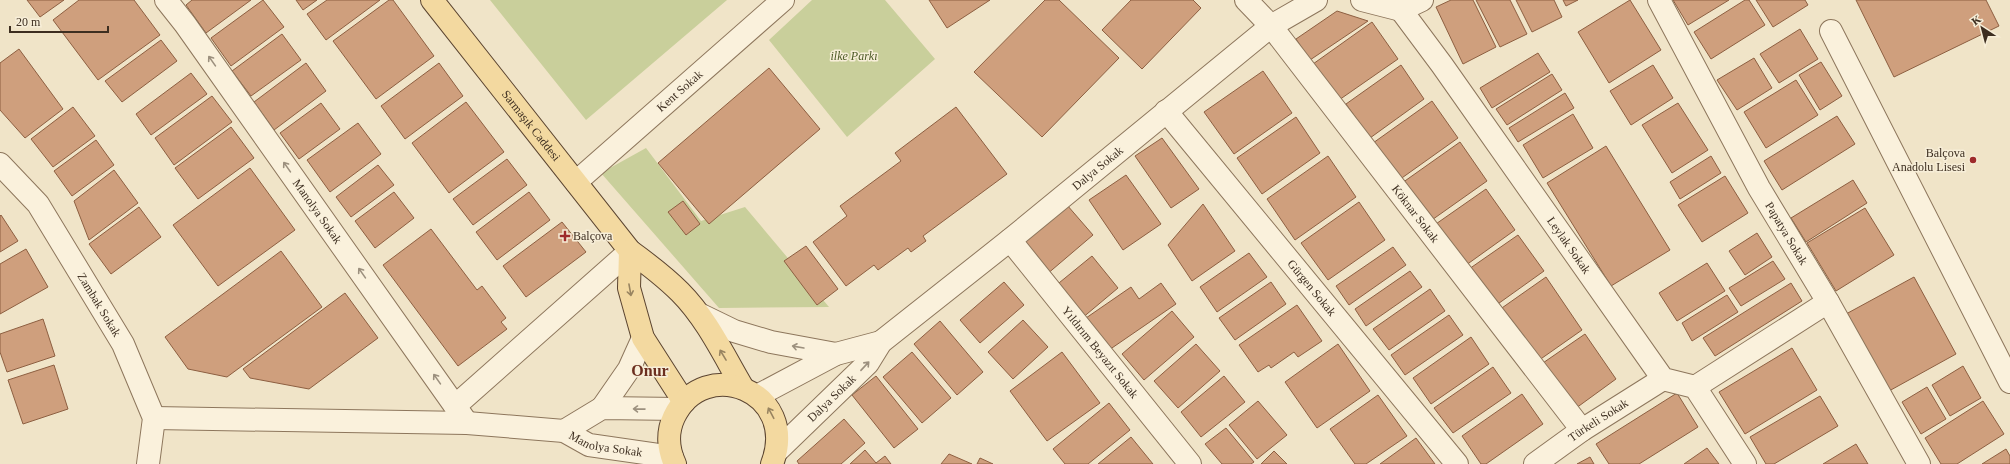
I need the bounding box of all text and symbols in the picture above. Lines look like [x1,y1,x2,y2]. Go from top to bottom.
scale bar [10,8,108,34]
north arrow [1962,8,2002,48]
text: K [1969,12,1983,27]
text: 20 m [16,15,41,29]
park label: ilke Parkı [831,49,877,63]
one-way arrow [208,56,216,67]
street label: Kent Sokak [654,67,705,115]
street label: Sarmaşık Caddesi [499,87,564,164]
street label: Dalya Sokak [1069,143,1126,193]
place label: Balçova Anadolu Lisesi [1892,146,1966,174]
marker: Balçova Anadolu Lisesi [1968,155,1978,165]
one-way arrow [283,162,291,173]
street label: Manolya Sokak [290,176,345,246]
street label: Köknar Sokak [1389,182,1442,245]
street label: Papatya Sokak [1762,199,1811,267]
street label: Leylak Sokak [1544,214,1594,276]
place label: Balçova [573,229,613,243]
marker: Balçova [560,231,570,241]
street label: Gürgen Sokak [1284,257,1339,319]
one-way arrow [358,268,366,279]
street label: Zambak Sokak [74,270,124,339]
one-way arrow [627,283,635,296]
street label: Yıldırım Beyazıt Sokak [1059,303,1141,401]
one-way arrow [792,343,805,351]
one-way arrow [719,349,727,361]
one-way arrow [860,361,869,371]
district label: Onur [631,362,669,379]
street label: Dalya Sokak [805,372,859,425]
one-way arrow [433,374,441,385]
street label: Türkeli Sokak [1566,396,1631,445]
one-way arrow [633,405,646,413]
one-way arrow [767,407,774,419]
street label: Manolya Sokak [567,428,643,460]

